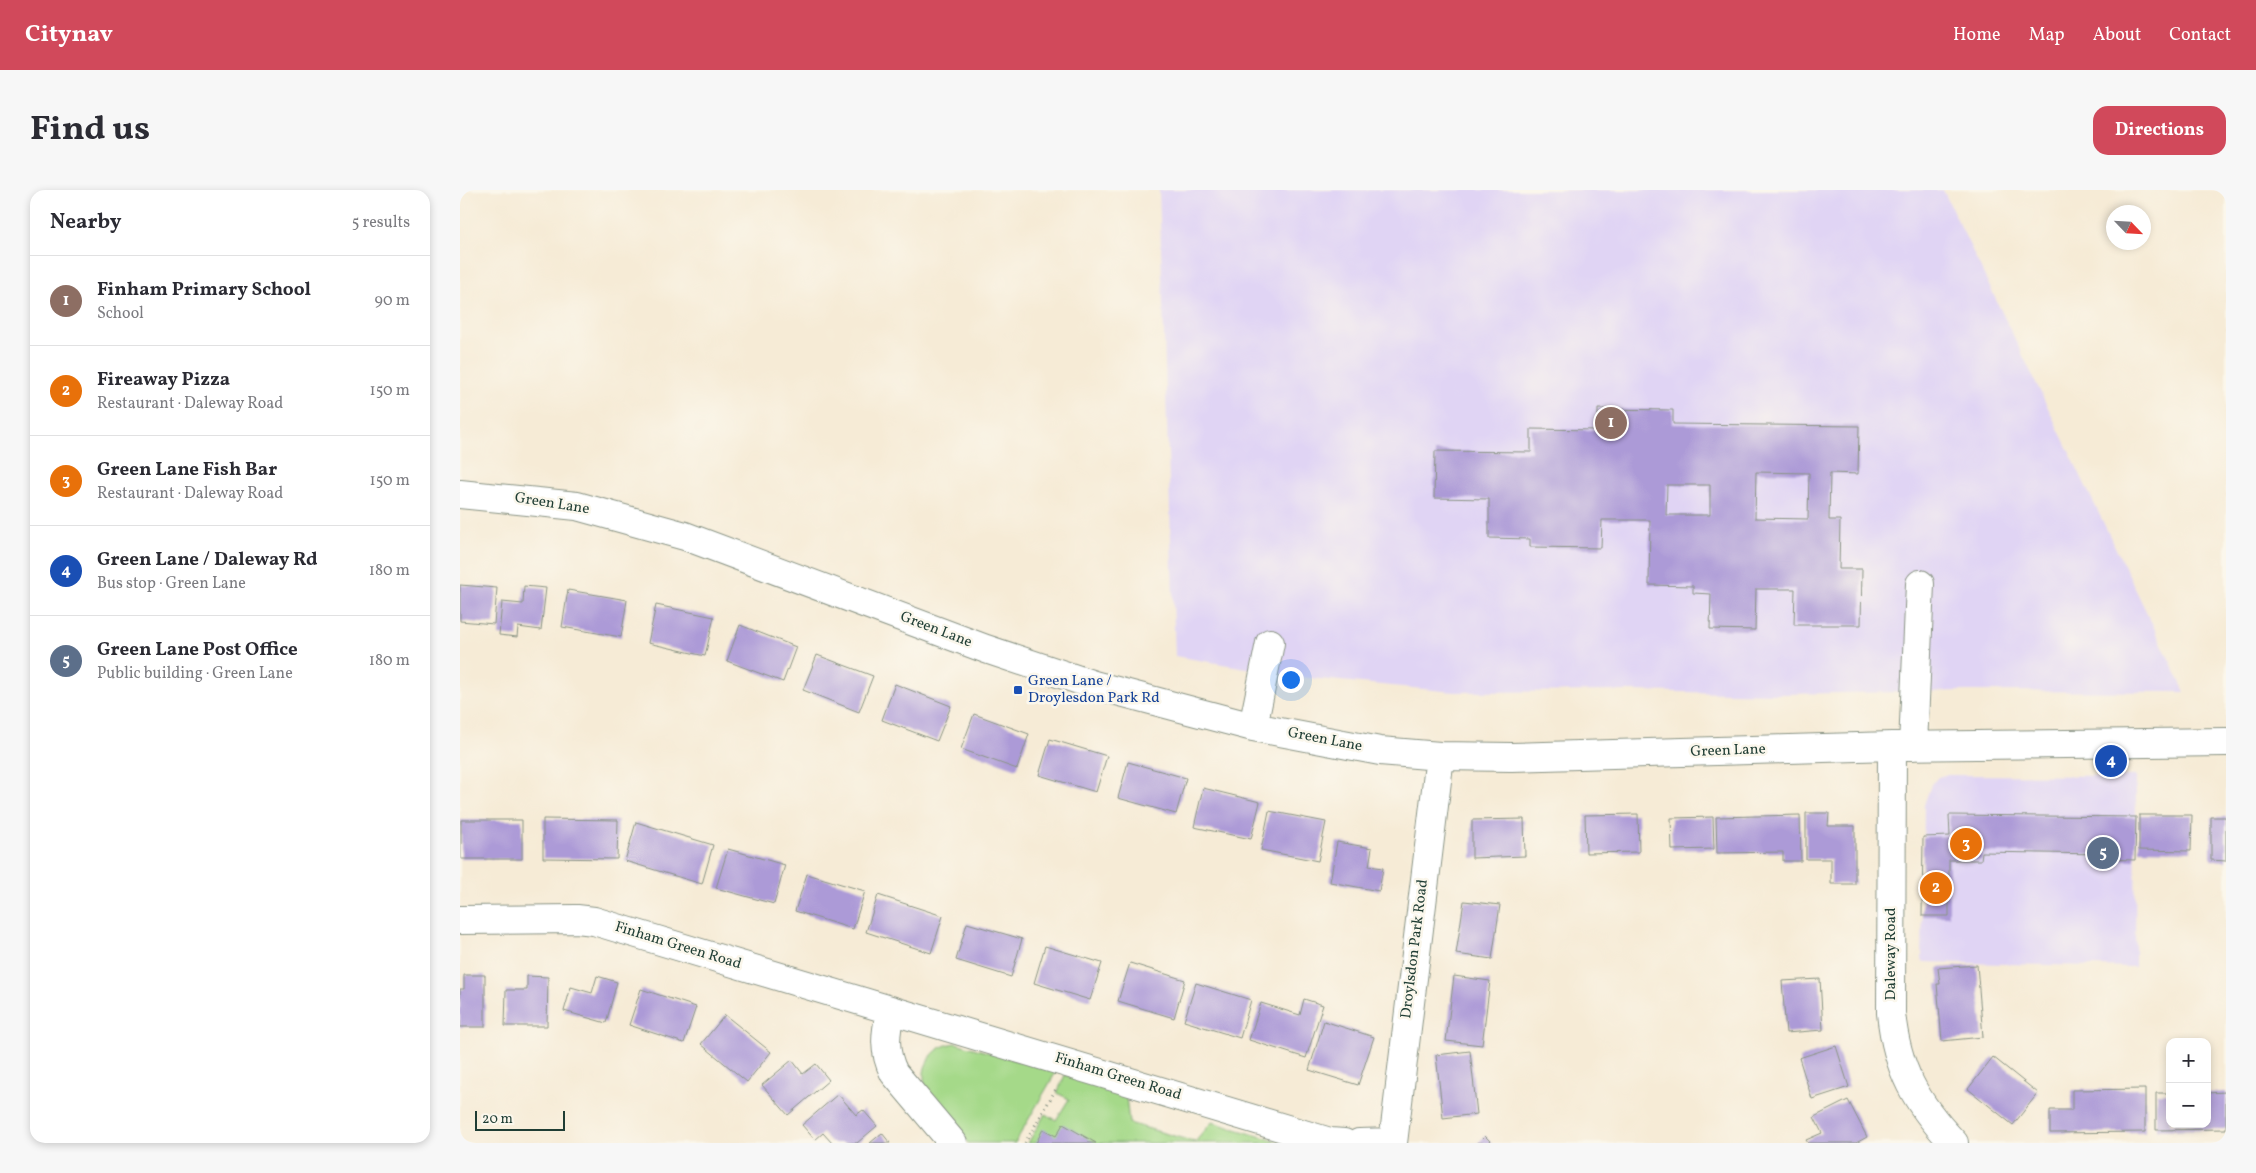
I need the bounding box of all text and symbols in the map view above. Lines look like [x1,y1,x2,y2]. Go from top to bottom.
text: Citynav [25,18,113,52]
text: Home [1953,23,2001,48]
text: Map [2029,23,2065,48]
text: About [2093,23,2141,48]
text: Contact [2169,23,2231,48]
text: Find us [30,106,150,154]
button: Directions [2093,106,2226,155]
north arrow [2106,205,2151,250]
text: Nearby [50,208,121,237]
text: 5 results [352,212,410,234]
text: Finham Primary School [97,277,311,303]
text: 1 [63,290,69,312]
text: 90 m [374,290,410,312]
text: School [97,303,144,325]
text: Fireaway Pizza [97,367,230,393]
text: 2 [62,380,70,402]
text: 150 m [369,380,410,402]
text: Restaurant · Daleway Road [97,393,283,415]
pin: 1 [1595,404,1627,442]
text: Green Lane Fish Bar [97,457,277,483]
text: 3 [62,470,70,492]
text: 150 m [369,470,410,492]
text: Restaurant · Daleway Road [97,483,283,505]
street label: Green Lane [513,488,591,520]
text: Green Lane / Daleway Rd [97,547,318,573]
text: 4 [61,560,71,582]
text: 180 m [369,560,410,582]
text: Bus stop · Green Lane [97,573,246,595]
street label: Green Lane [897,607,975,653]
text: Green Lane Post Office [97,637,298,663]
text: 5 [62,650,70,672]
text: 180 m [369,650,410,672]
text: Public building · Green Lane [97,663,293,685]
your location [1278,667,1304,693]
place label: Green Lane / Droylesdon Park Rd [1028,671,1160,709]
marker: Green Lane / Droylesdon Park Rd [1012,684,1024,696]
street label: Green Lane [1286,723,1364,757]
street label: Green Lane [1690,739,1766,763]
pin: 4 [2095,742,2127,780]
pin: 3 [1950,825,1982,863]
pin: 5 [2087,834,2119,872]
pin: 2 [1920,869,1952,907]
street label: Droylsdon Park Road [1396,878,1434,1020]
street label: Daleway Road [1881,907,1902,1001]
street label: Finham Green Road [612,917,744,975]
map controls [2166,1038,2211,1128]
button: + [2166,1038,2211,1083]
street label: Finham Green Road [1052,1048,1184,1106]
button: − [2166,1083,2211,1128]
scale bar [475,1108,565,1131]
text: 20 m [482,1110,513,1129]

